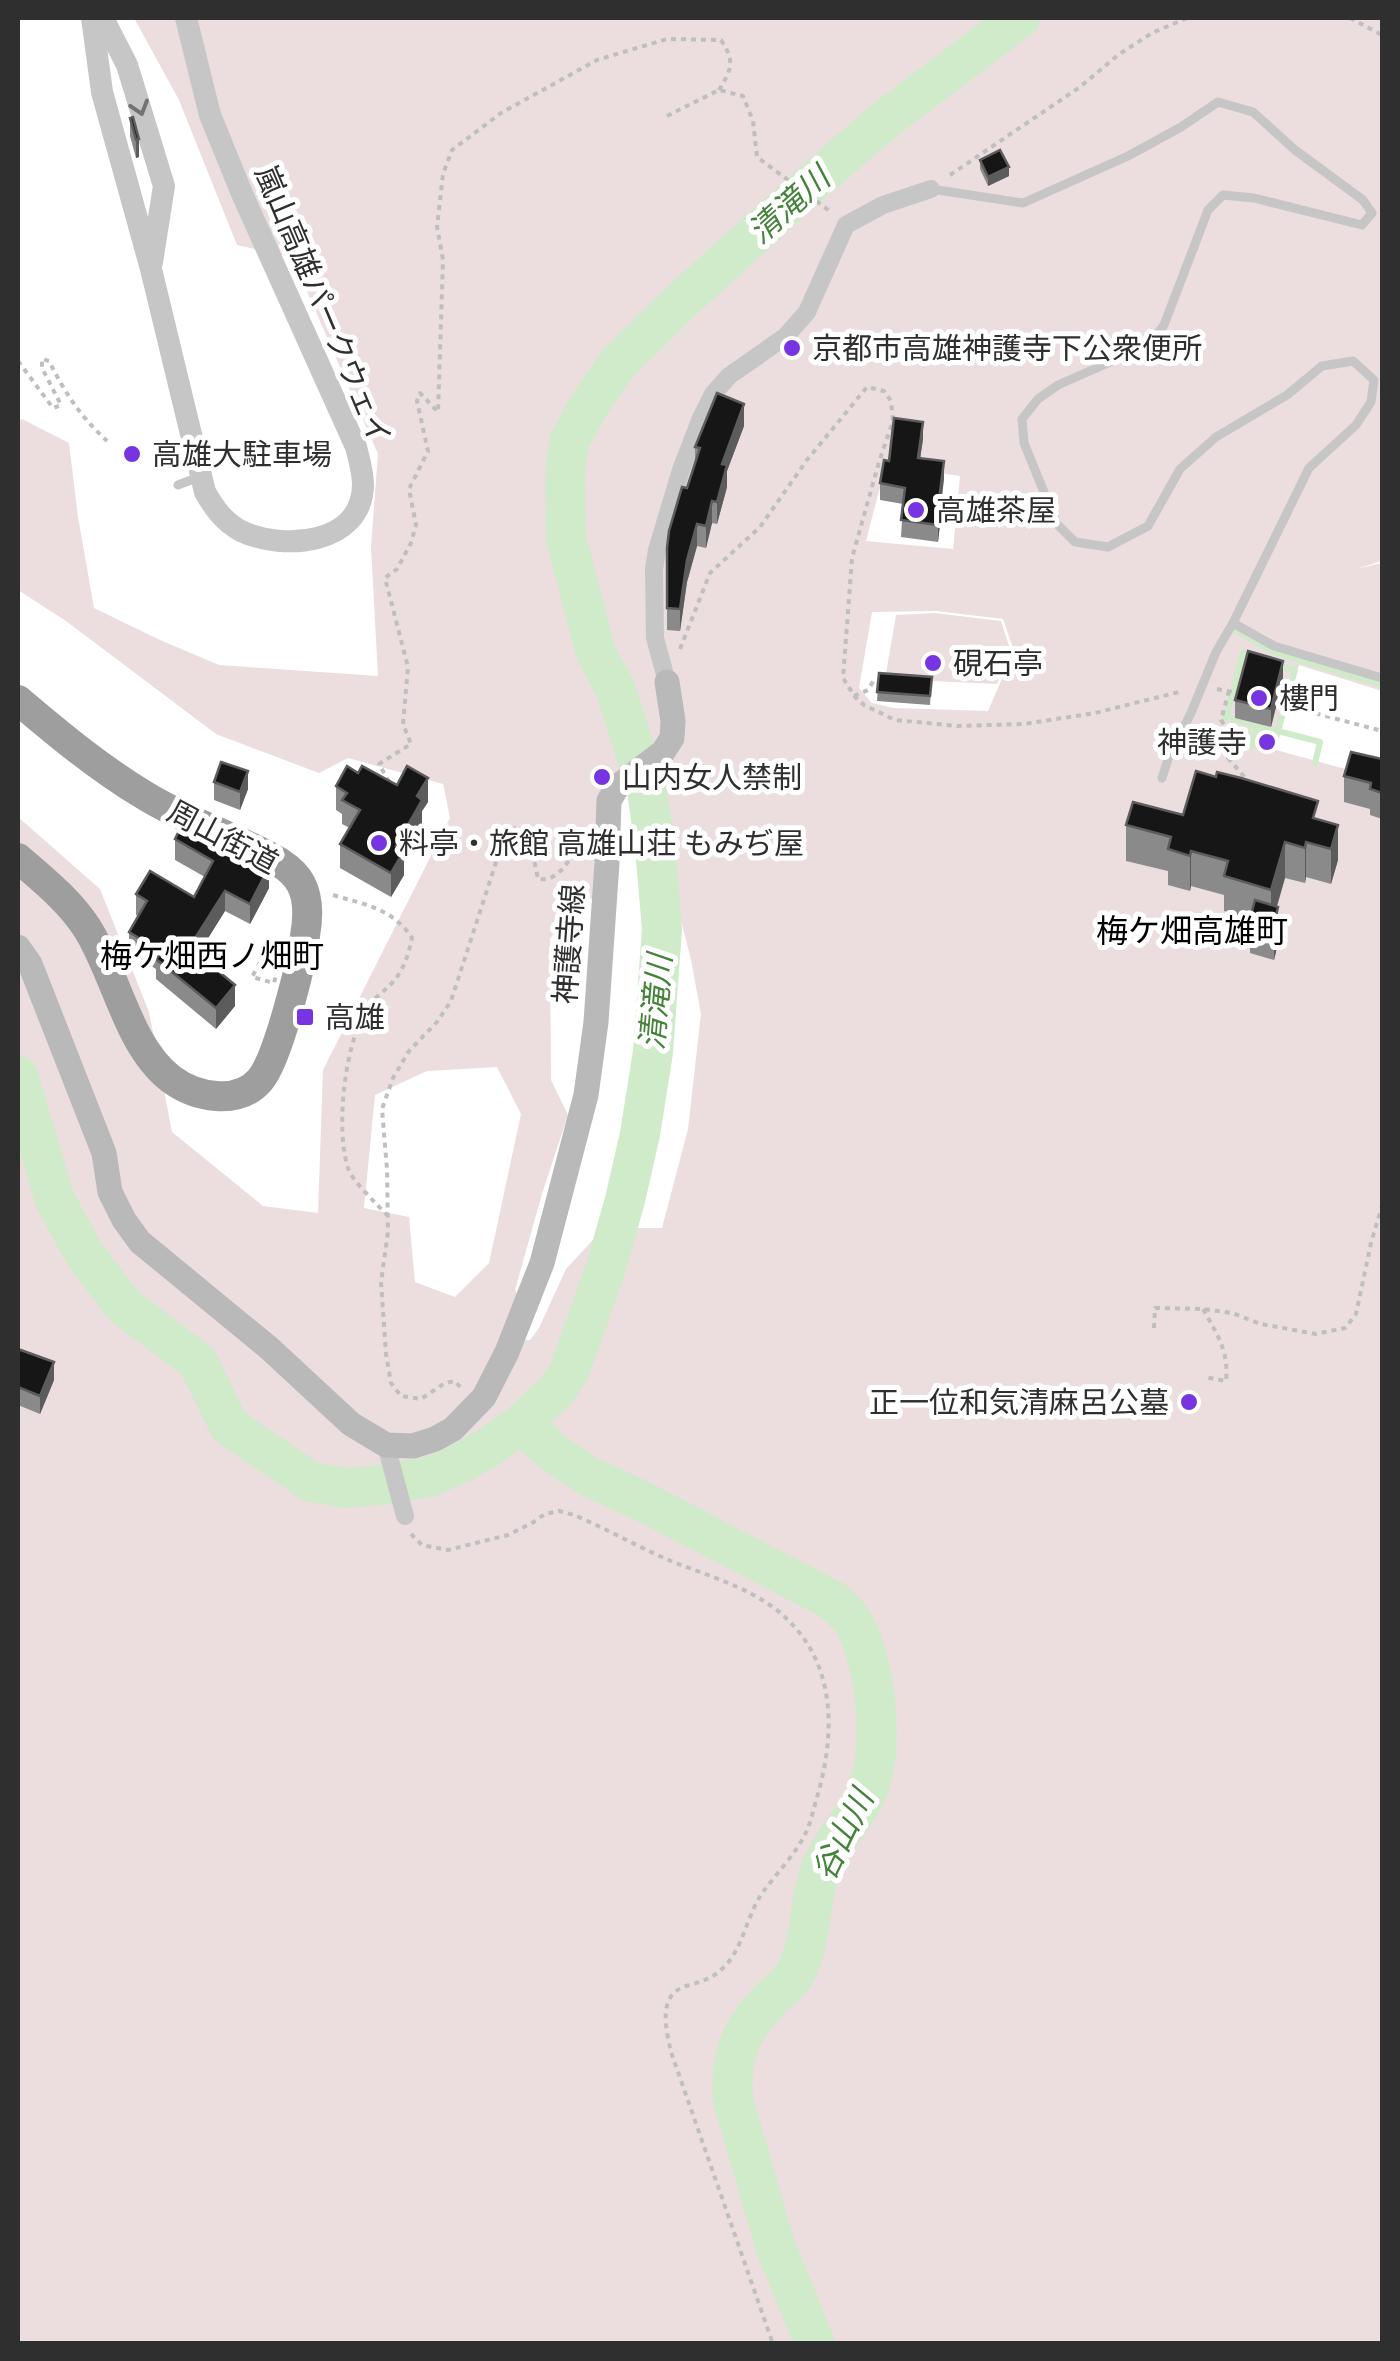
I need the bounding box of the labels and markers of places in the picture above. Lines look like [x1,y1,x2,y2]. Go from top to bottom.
place label: 京都市高雄神護寺下公衆便所 [812,330,1202,367]
marker: 京都市高雄神護寺下公衆便所 [781,337,803,359]
place label: 高雄大駐車場 [152,436,332,473]
marker: 高雄大駐車場 [121,443,143,465]
place label: 高雄茶屋 [936,492,1056,529]
marker: 高雄茶屋 [905,499,927,521]
place label: 硯石亭 [953,645,1043,682]
marker: 硯石亭 [922,652,944,674]
place label: 樓門 [1279,680,1339,717]
marker: 樓門 [1248,687,1270,709]
place label: 神護寺 [1157,724,1247,761]
marker: 神護寺 [1256,731,1278,753]
place label: 山内女人禁制 [622,759,802,796]
marker: 山内女人禁制 [591,766,613,788]
place label: 料亭・旅館 高雄山荘 もみぢ屋 [399,825,804,862]
marker: 料亭・旅館 高雄山荘 もみぢ屋 [368,832,390,854]
place label: 高雄 [325,999,385,1036]
marker: 高雄 [294,1006,316,1028]
place label: 正一位和気清麻呂公墓 [869,1384,1169,1421]
marker: 正一位和気清麻呂公墓 [1178,1391,1200,1413]

